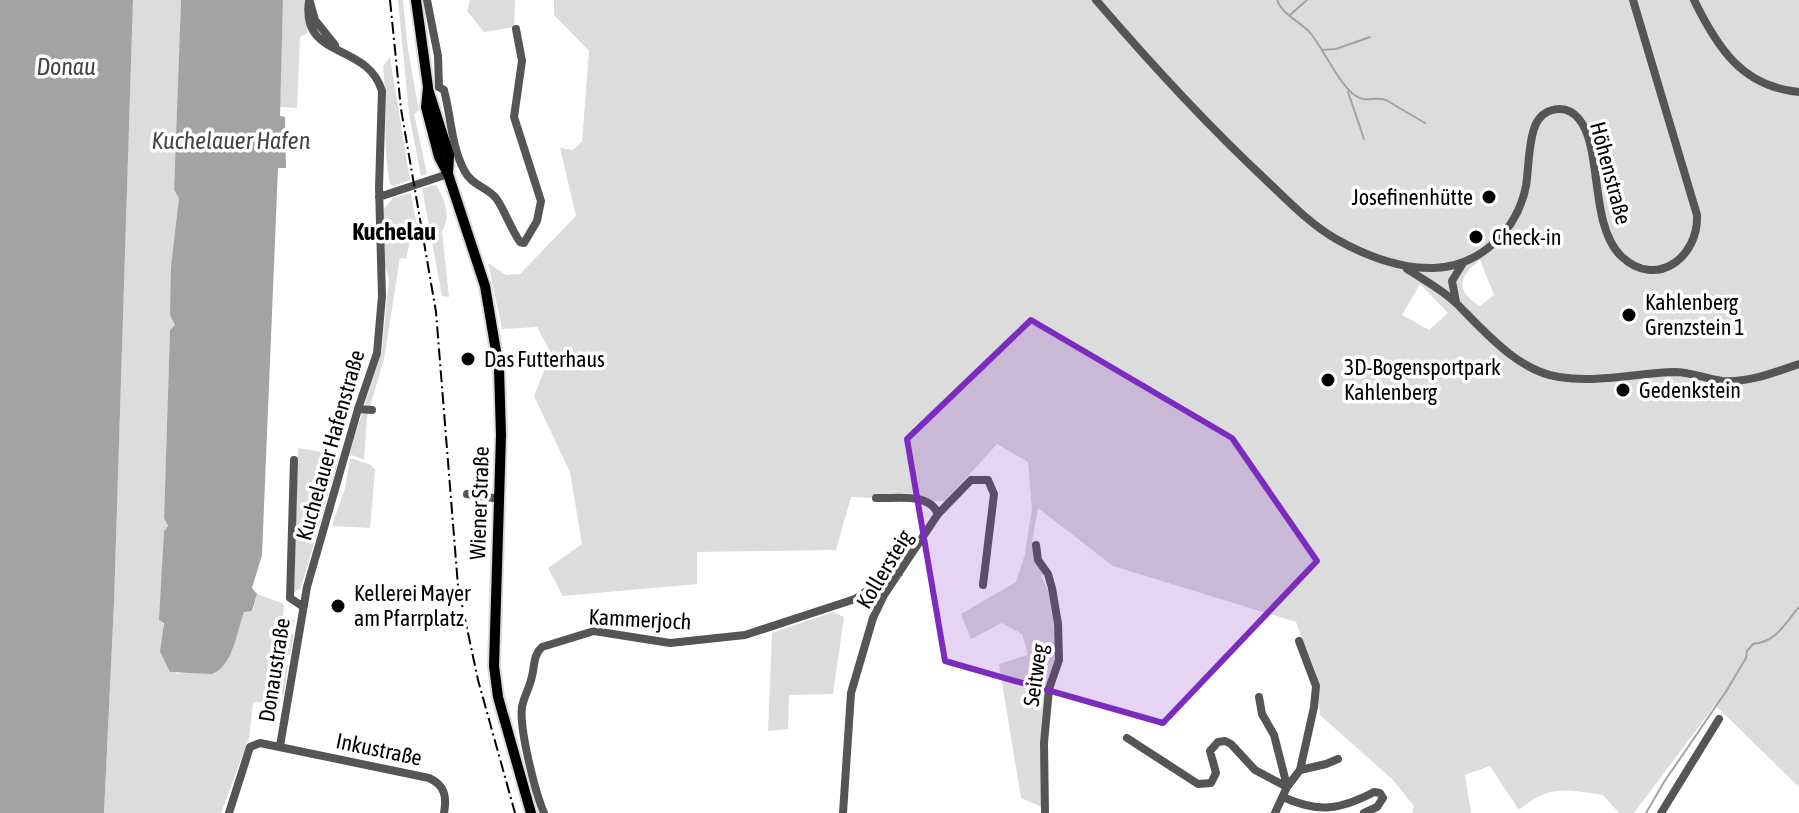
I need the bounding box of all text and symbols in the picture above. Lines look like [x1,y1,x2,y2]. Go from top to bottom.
water label: Donau [36,53,96,80]
street label: Höhenstraße [1585,119,1637,227]
water label: Kuchelauer Hafen [152,127,311,154]
place label: Josefinenhütte [1352,184,1473,210]
marker: Josefinenhütte [1480,188,1498,206]
district label: Kuchelau [352,218,436,245]
place label: Check-in [1492,224,1562,250]
marker: Check-in [1467,228,1485,246]
place label: Kahlenberg Grenzstein 1 [1645,289,1745,340]
marker: Kahlenberg Grenzstein 1 [1620,306,1638,324]
place label: Das Futterhaus [484,346,605,372]
street label: Kuchelauer Hafenstraße [290,347,370,543]
marker: Das Futterhaus [459,350,477,368]
place label: 3D-Bogensportpark Kahlenberg [1344,354,1501,405]
marker: 3D-Bogensportpark Kahlenberg [1319,371,1337,389]
place label: Gedenkstein [1639,377,1741,403]
marker: Gedenkstein [1614,381,1632,399]
street label: Wiener Straße [464,446,494,560]
street label: Kollersteig [850,525,918,613]
place label: Kellerei Mayer am Pfarrplatz [354,580,471,631]
marker: Kellerei Mayer am Pfarrplatz [329,597,347,615]
street label: Kammerjoch [588,603,692,635]
street label: Donaustraße [253,616,295,724]
street label: Seitweg [1018,641,1052,708]
street label: Inkustraße [334,727,424,771]

